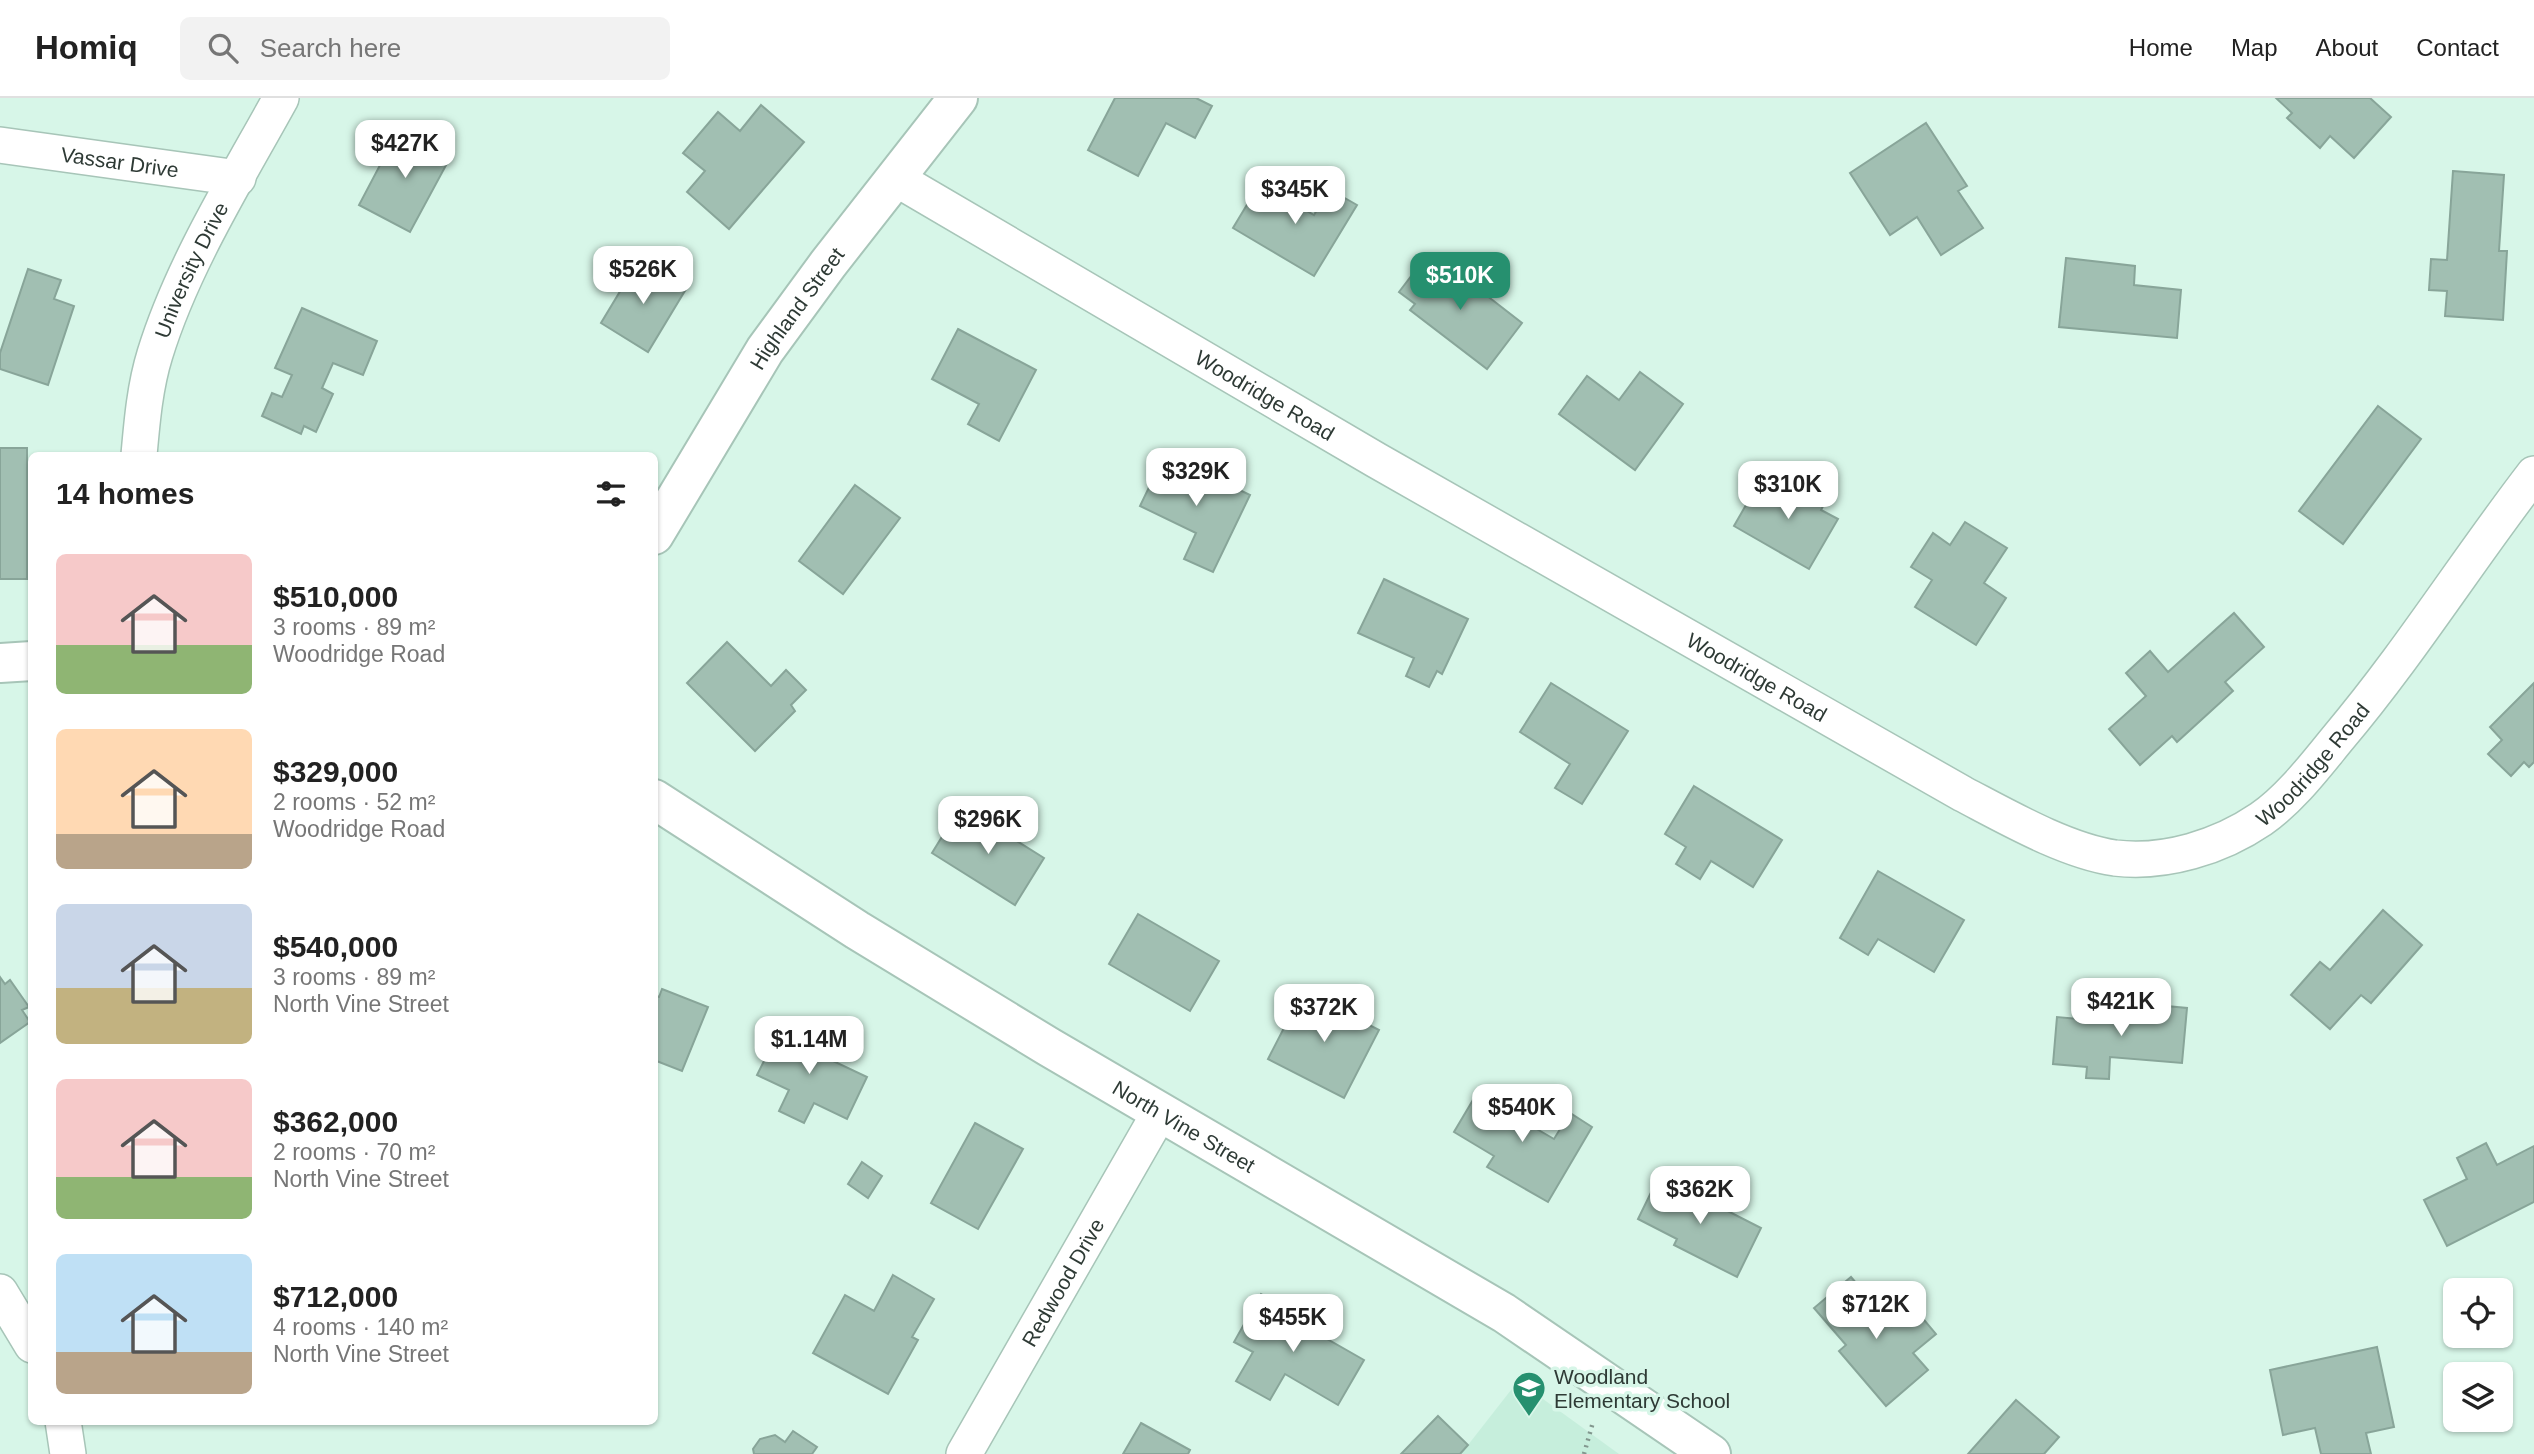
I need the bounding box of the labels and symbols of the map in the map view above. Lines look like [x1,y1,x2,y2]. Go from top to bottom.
pin: $427K [356,120,454,180]
street label: Vassar Drive [59,142,180,181]
pin: $345K [1246,166,1344,226]
street label: University Drive [150,198,232,341]
street label: Highland Street [745,243,848,373]
pin: $526K [594,246,692,306]
pin: $510K [1411,252,1509,312]
street label: Woodridge Road [1191,345,1339,445]
pin: $329K [1147,448,1245,508]
pin: $310K [1739,462,1837,521]
street label: Woodridge Road [1683,628,1831,726]
street label: Woodridge Road [2251,698,2373,830]
pin: $296K [939,796,1037,856]
pin: $421K [2072,978,2170,1038]
pin: $372K [1275,984,1373,1044]
pin: $1.14M [752,1016,866,1076]
street label: North Vine Street [1109,1075,1260,1177]
pin: $540K [1473,1084,1571,1144]
pin: $362K [1651,1166,1749,1226]
street label: Redwood Drive [1017,1214,1108,1350]
pin: $712K [1827,1282,1925,1341]
pin: $455K [1244,1294,1342,1354]
place label: Woodland Elementary School [1554,1365,1730,1412]
school or university icon: Woodland Elementary School [1510,1369,1548,1418]

